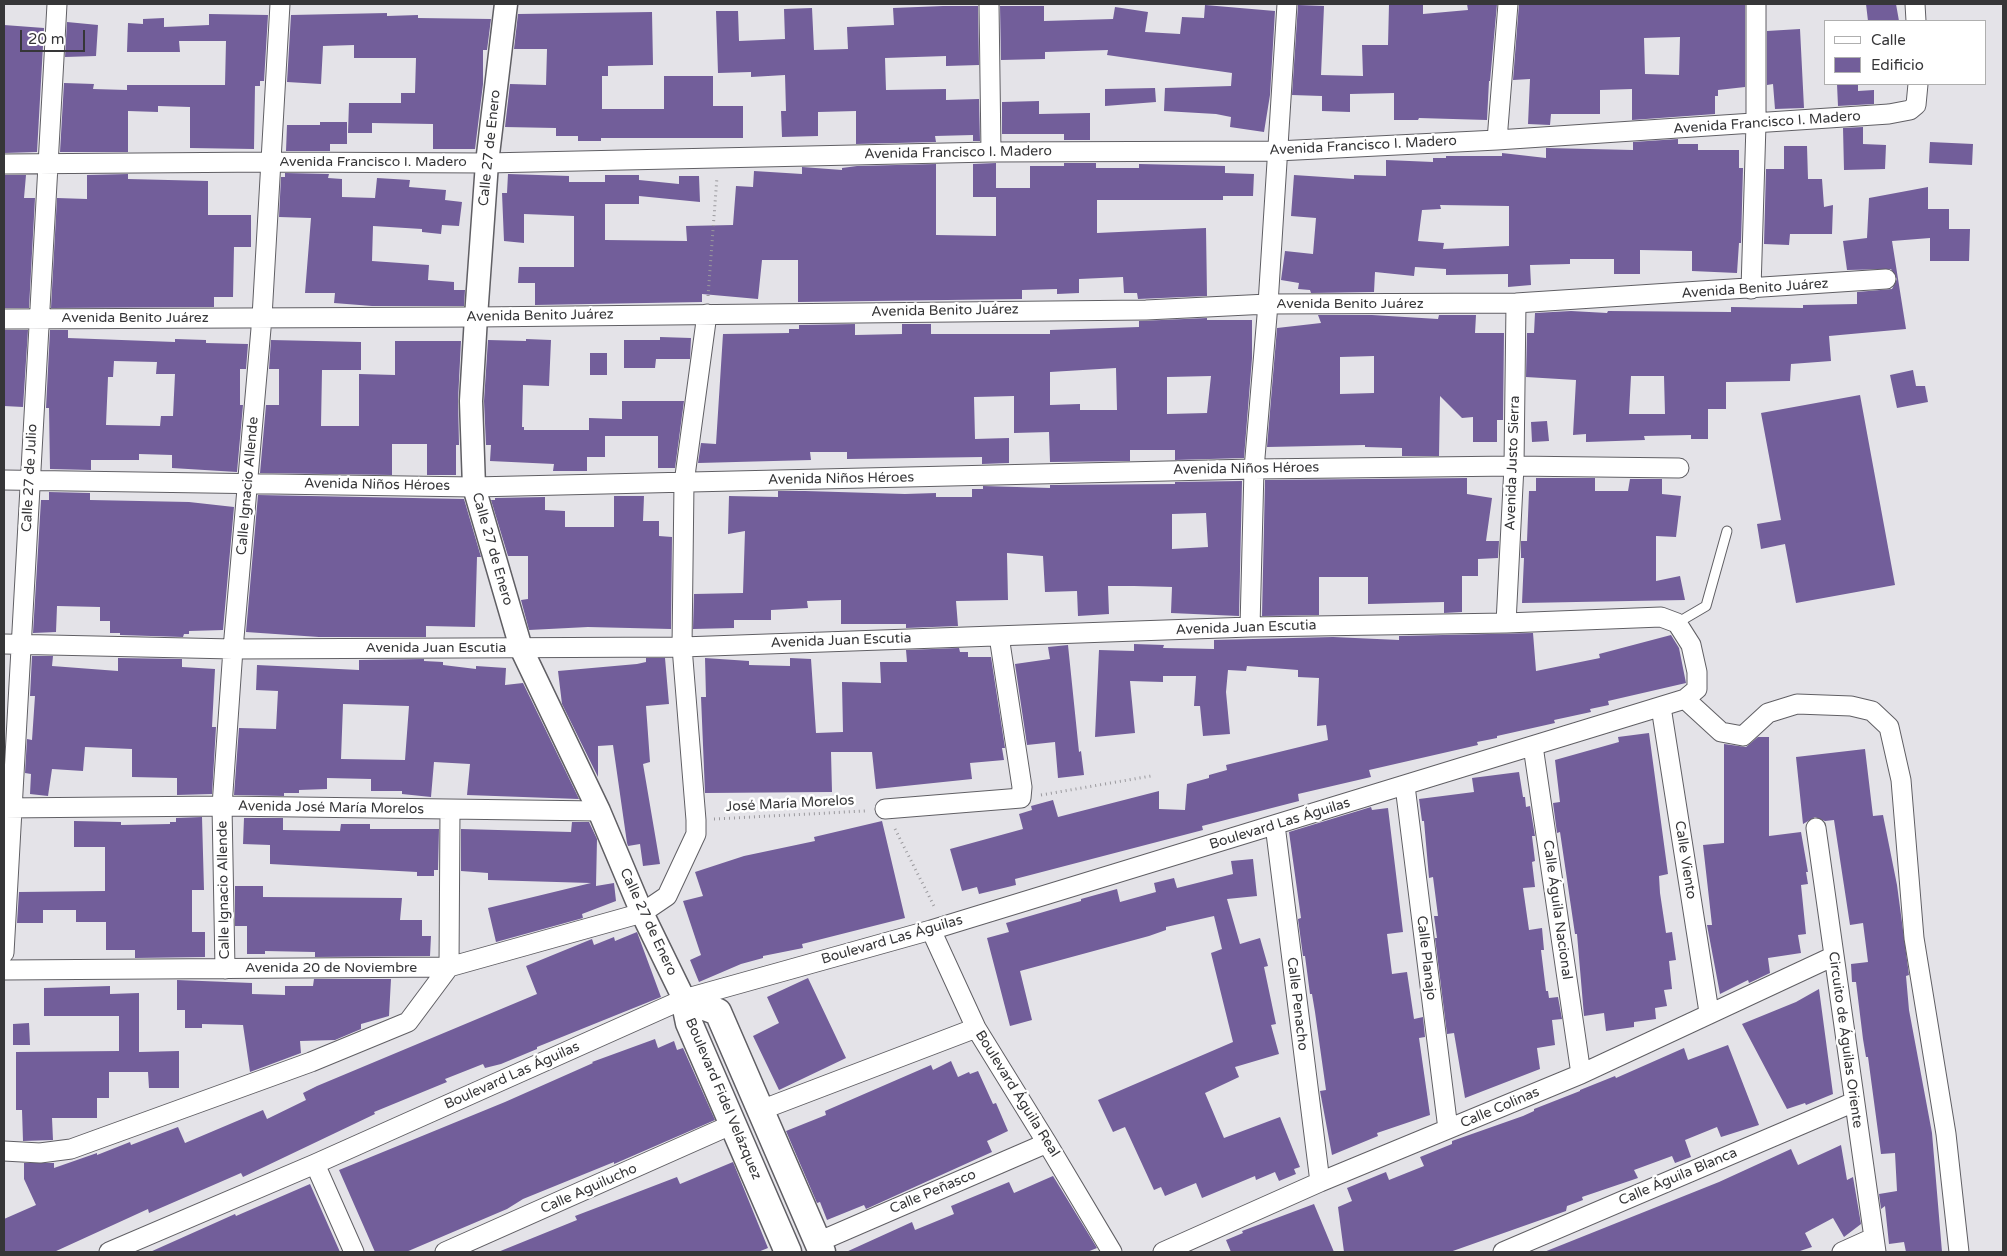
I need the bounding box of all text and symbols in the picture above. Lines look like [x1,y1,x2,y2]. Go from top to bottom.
scale bar [22,20,88,52]
legend [1824,20,1987,85]
text: 20 m [28,30,65,48]
text: Calle [1871,31,1906,49]
text: Edificio [1871,56,1924,74]
street label: Calle 27 de Enero [476,89,504,207]
street label: Avenida Francisco I. Madero [1673,108,1861,138]
street label: Avenida Francisco I. Madero [1269,133,1457,159]
street label: Avenida Francisco I. Madero [864,143,1052,163]
street label: Avenida Francisco I. Madero [279,154,467,170]
street label: Avenida Benito Juárez [1681,275,1829,303]
street label: Avenida Benito Juárez [1276,296,1424,312]
street label: Avenida Benito Juárez [871,301,1019,321]
street label: Avenida Benito Juárez [466,306,614,326]
street label: Avenida Benito Juárez [61,310,209,326]
street label: Avenida Justo Sierra [1502,395,1524,531]
street label: Calle Ignacio Allende [234,416,262,556]
street label: Calle 27 de Julio [19,423,41,533]
street label: Avenida Niños Héroes [1173,459,1319,479]
street label: Avenida Niños Héroes [768,469,914,489]
street label: Avenida Niños Héroes [304,475,450,495]
street label: Calle 27 de Enero [468,491,516,607]
street label: Avenida Juan Escutia [1175,617,1317,639]
street label: Avenida Juan Escutia [770,630,912,652]
street label: Avenida Juan Escutia [366,640,506,656]
street label: José María Morelos [725,792,855,816]
street label: Boulevard Las Águilas [1208,795,1352,853]
street label: Avenida José María Morelos [238,798,424,818]
street label: Calle Ignacio Allende [214,820,234,960]
street label: Calle Viento [1671,820,1699,900]
street label: Calle Águila Nacional [1539,839,1575,981]
street label: Calle 27 de Enero [616,866,680,978]
street label: Boulevard Las Águilas [819,912,965,968]
street label: Calle Planajo [1412,915,1440,1001]
street label: Circuito de Águilas Oriente [1824,951,1866,1129]
street label: Calle Penacho [1283,956,1311,1052]
street label: Avenida 20 de Noviembre [245,960,417,976]
street label: Boulevard Fidel Velázquez [681,1016,765,1182]
street label: Boulevard Águila Real [971,1028,1063,1160]
street label: Boulevard Las Águilas [442,1039,582,1113]
street label: Calle Colinas [1458,1084,1542,1132]
street label: Calle Águila Blanca [1616,1144,1740,1210]
street label: Calle Aguilucho [538,1160,640,1218]
street label: Calle Peñasco [887,1166,979,1218]

